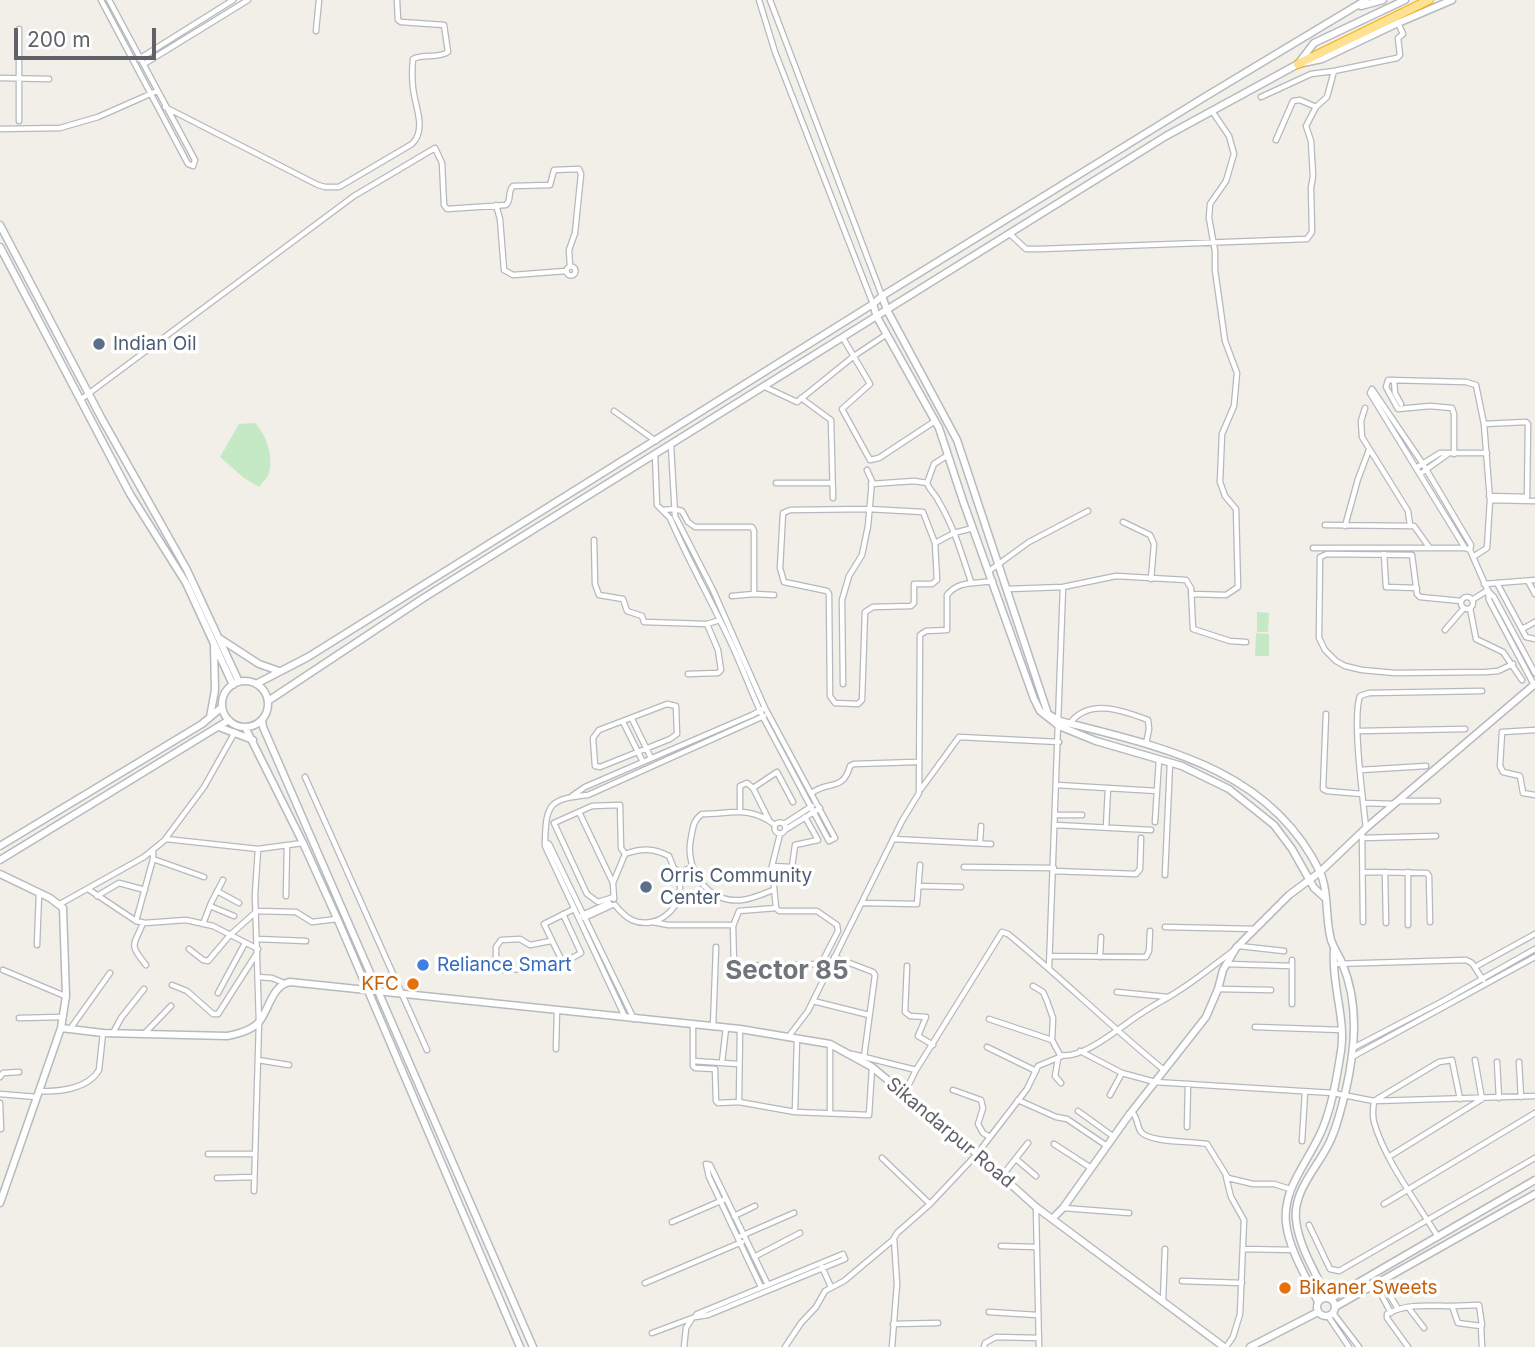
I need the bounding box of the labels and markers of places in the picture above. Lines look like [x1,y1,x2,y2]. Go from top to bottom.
place label: Indian Oil [113,333,197,355]
marker: Indian Oil [91,336,107,352]
place label: Orris Community Center [660,865,812,909]
marker: Orris Community Center [638,879,654,895]
place label: Reliance Smart [437,954,572,976]
marker: Reliance Smart [415,957,431,973]
place label: KFC [361,973,399,995]
marker: KFC [405,976,421,992]
place label: Bikaner Sweets [1299,1277,1438,1299]
marker: Bikaner Sweets [1277,1280,1293,1296]

